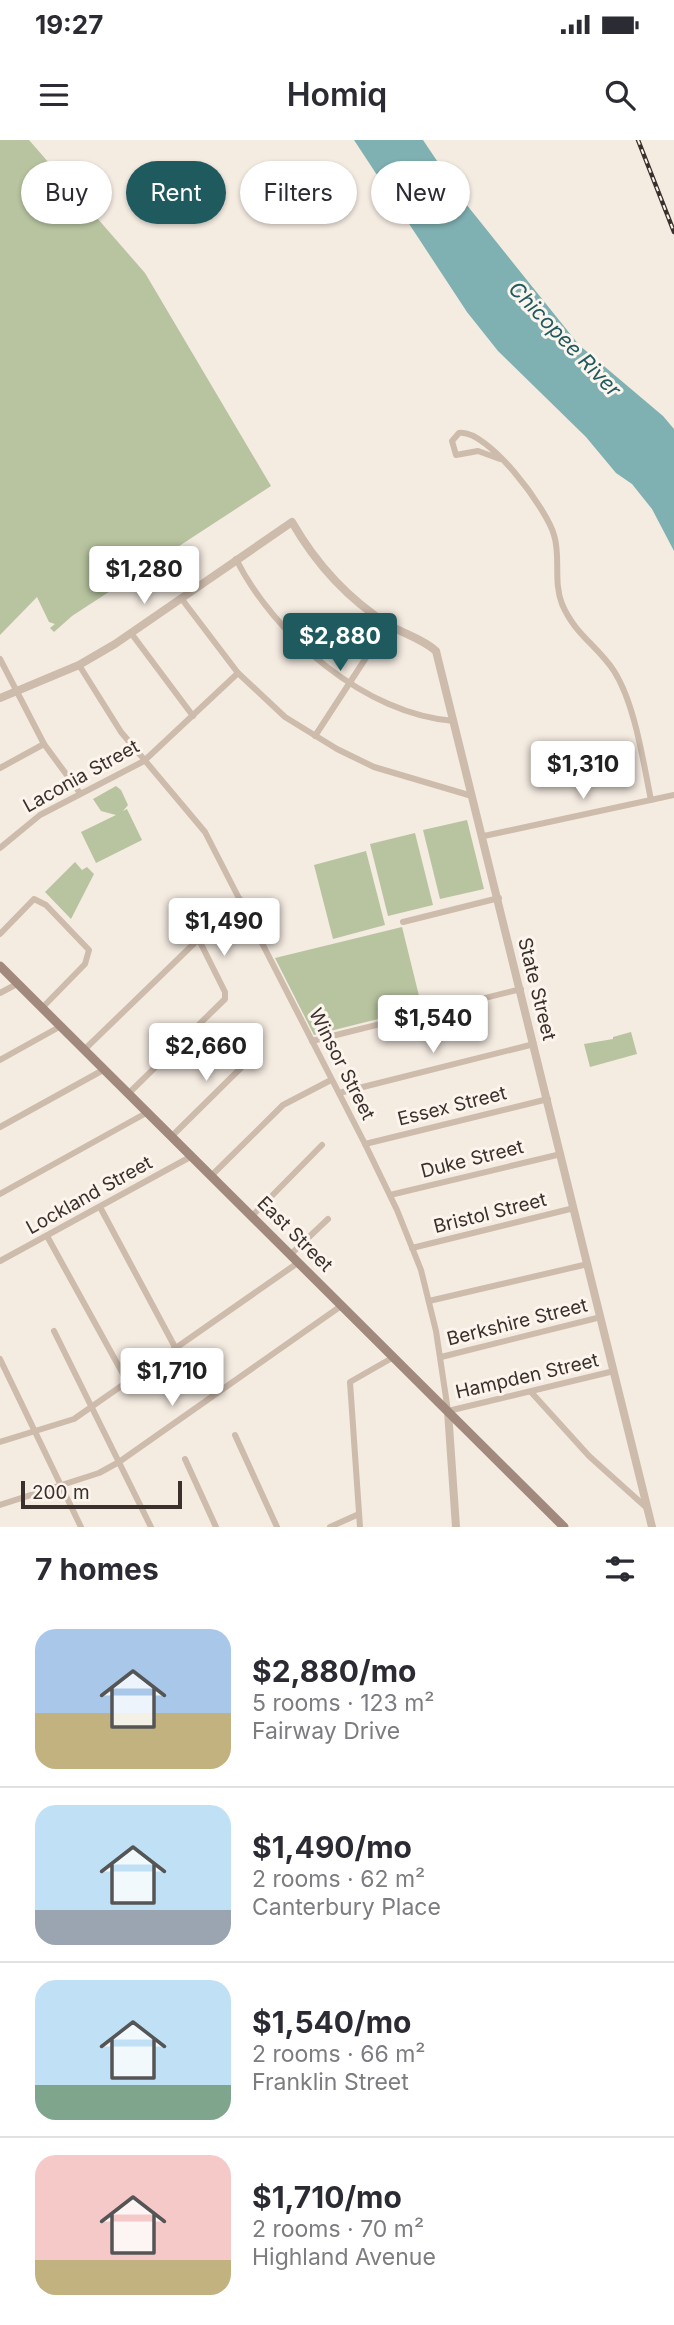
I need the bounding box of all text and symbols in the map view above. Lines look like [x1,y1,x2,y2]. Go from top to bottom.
text: 19:27 [35,9,103,40]
text: Homiq [287,75,387,114]
icon: menu [35,76,73,114]
icon: search [601,76,639,114]
chip: Buy [21,161,112,224]
chip: Rent [126,161,226,224]
chip: Filters [240,161,357,224]
chip: New [371,161,470,224]
water label: Chicopee River [504,276,627,403]
pin: $1,280 [87,546,201,606]
text: $1,280 [105,555,183,583]
pin: $2,880 [283,614,397,673]
text: $2,880 [299,622,381,650]
street label: Laconia Street [19,735,143,817]
pin: $1,310 [526,742,640,801]
text: $1,310 [547,750,619,778]
pin: $1,490 [167,898,281,958]
text: $1,490 [185,907,263,935]
street label: State Street [513,935,561,1043]
pin: $1,540 [376,996,490,1055]
street label: Winsor Street [304,1004,380,1124]
text: $1,540 [394,1004,472,1032]
pin: $2,660 [149,1024,263,1083]
text: $2,660 [165,1032,247,1060]
street label: Essex Street [395,1081,509,1131]
street label: Duke Street [418,1135,526,1183]
street label: Lockland Street [22,1151,156,1239]
street label: Bristol Street [431,1188,549,1238]
street label: East Street [252,1191,338,1277]
street label: Berkshire Street [444,1293,590,1351]
pin: $1,710 [115,1348,229,1408]
street label: Hampden Street [453,1348,601,1404]
text: $1,710 [137,1357,207,1385]
scale bar [21,1478,182,1510]
text: 200 m [32,1481,90,1504]
icon: filters [601,1550,639,1588]
text: 7 homes [35,1551,159,1587]
text: $2,880/mo [252,1653,416,1689]
icon: home [91,1657,175,1741]
text: 5 rooms · 123 m² [252,1689,435,1717]
text: Fairway Drive [252,1717,400,1745]
text: $1,490/mo [252,1829,412,1865]
icon: home [91,1833,175,1917]
text: 2 rooms · 62 m² [252,1865,425,1893]
text: Canterbury Place [252,1893,441,1921]
text: $1,540/mo [252,2004,412,2040]
icon: home [91,2008,175,2092]
text: 2 rooms · 66 m² [252,2040,426,2068]
text: Franklin Street [252,2068,409,2096]
text: $1,710/mo [252,2179,402,2215]
icon: home [91,2183,175,2267]
text: 2 rooms · 70 m² [252,2215,424,2243]
text: Highland Avenue [252,2243,436,2271]

